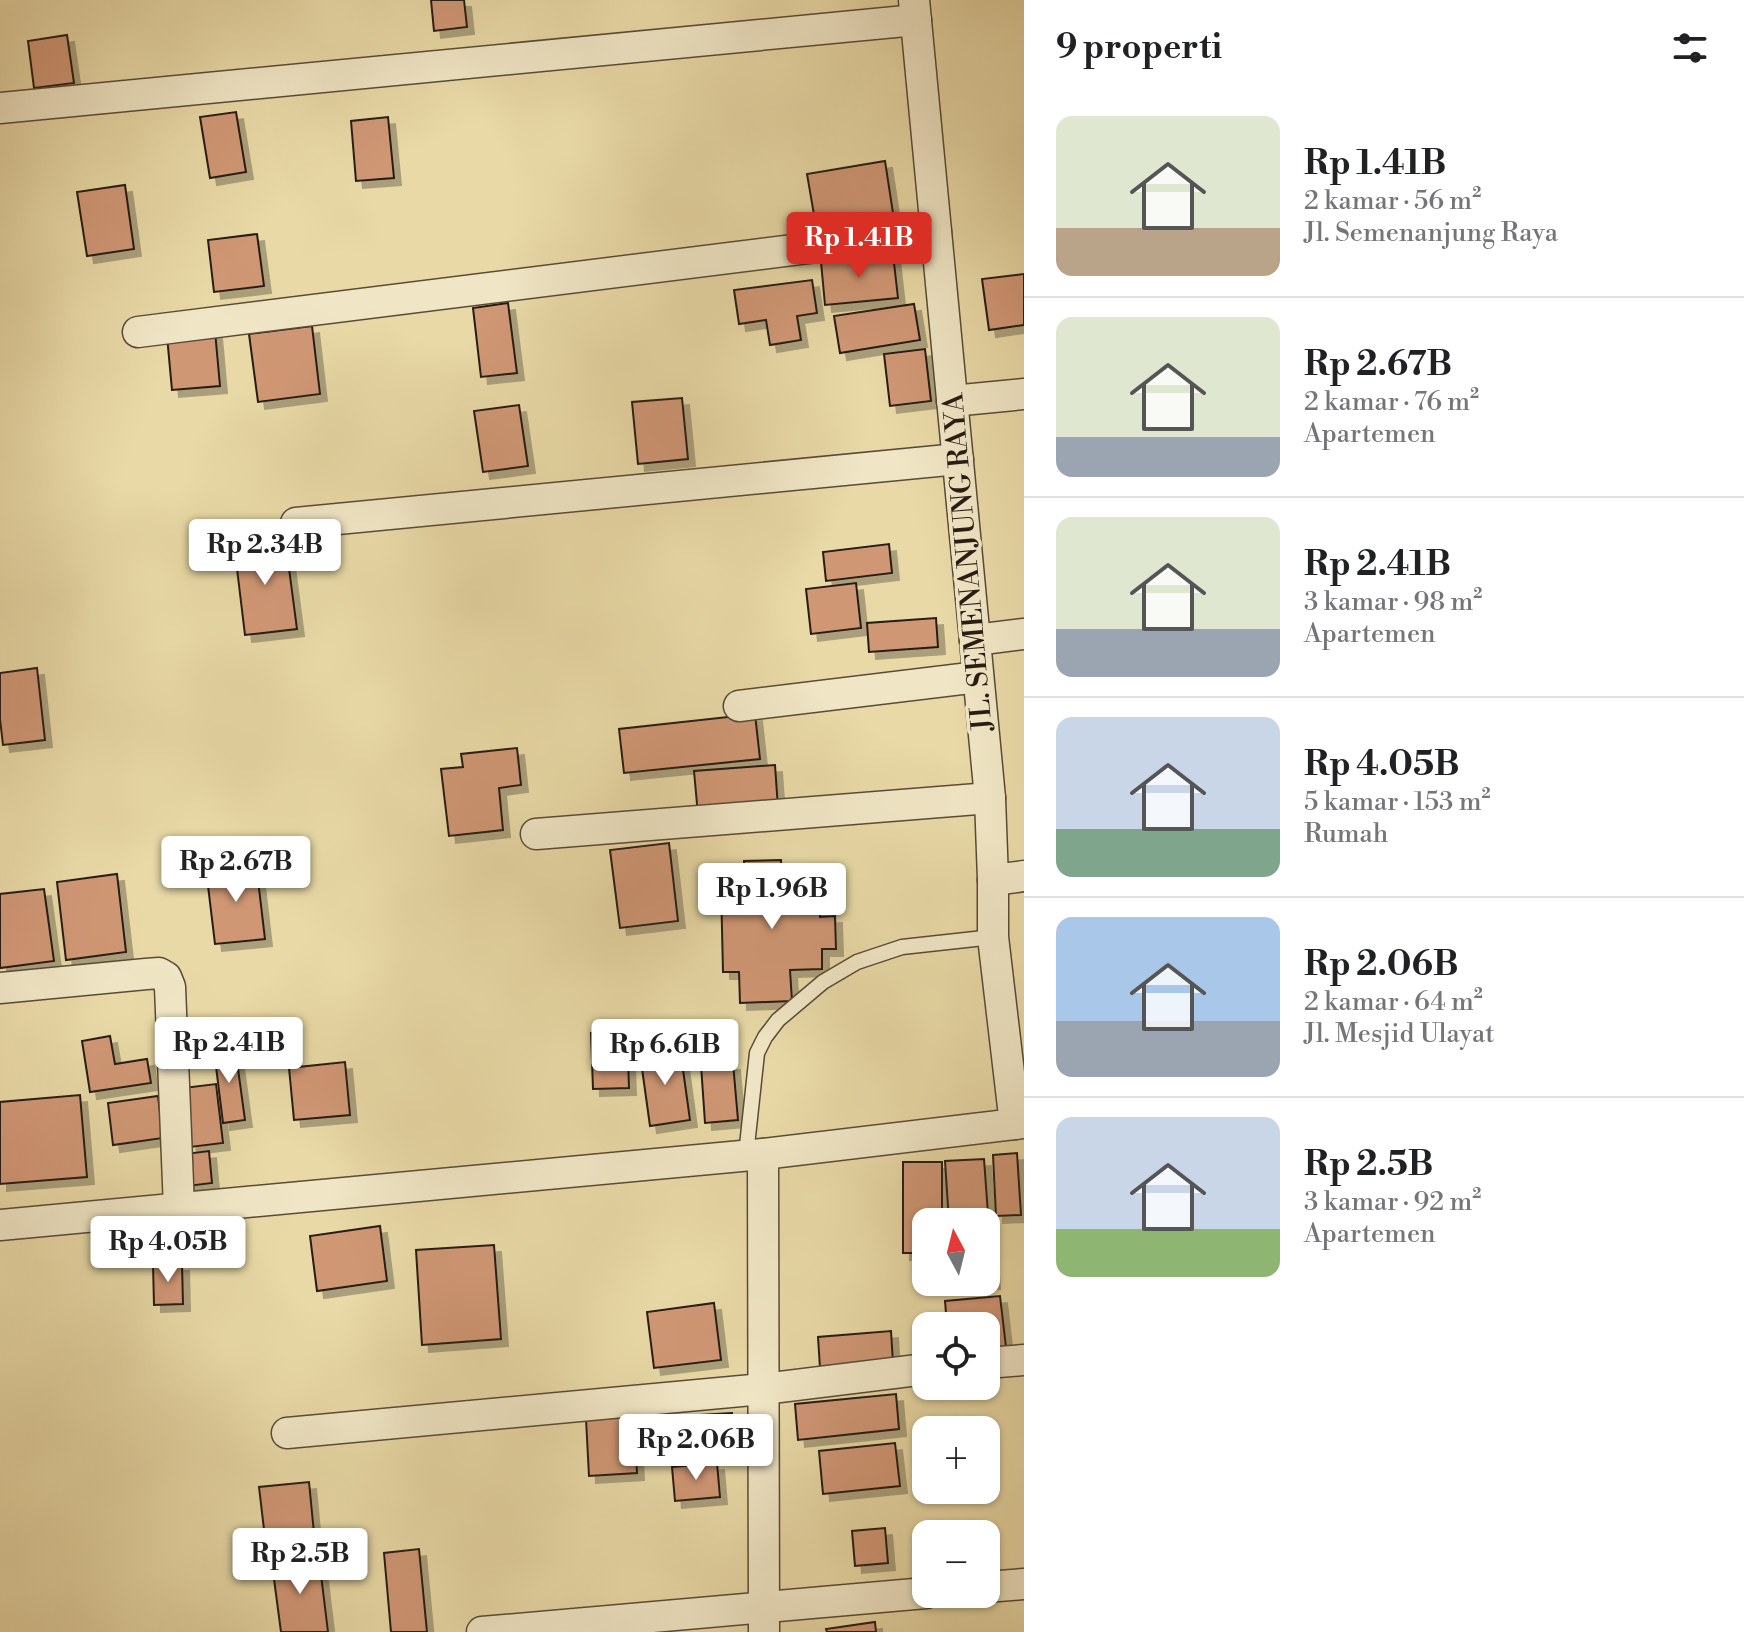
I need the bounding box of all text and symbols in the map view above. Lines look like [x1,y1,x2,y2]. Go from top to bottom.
icon: filters [1668,26,1712,70]
text: 9 properti [1056,27,1222,69]
text: Rp 1.41B [1304,143,1446,185]
icon: home [1120,148,1216,244]
text: 2 kamar · 56 m² [1304,185,1481,217]
pin: Rp 1.41B [776,212,942,280]
text: Jl. Semenanjung Raya [1304,217,1558,249]
text: Rp 1.41B [805,222,913,254]
text: Rp 2.67B [1304,344,1452,386]
icon: home [1120,349,1216,445]
text: 2 kamar · 76 m² [1304,386,1479,418]
street label: JL. SEMENANJUNG RAYA [936,391,1001,733]
text: Apartemen [1304,418,1436,450]
pin: Rp 2.34B [182,519,348,587]
text: Rp 2.34B [207,529,323,561]
text: Rp 2.41B [1304,544,1451,586]
icon: home [1120,549,1216,645]
text: 3 kamar · 98 m² [1304,586,1482,618]
text: Apartemen [1304,618,1436,650]
text: Rp 4.05B [1304,744,1460,786]
icon: home [1120,749,1216,845]
text: 5 kamar · 153 m² [1304,786,1491,818]
text: Rumah [1304,818,1388,850]
pin: Rp 2.67B [153,836,319,904]
text: Rp 2.67B [179,846,293,878]
pin: Rp 1.96B [689,863,855,931]
text: Rp 1.96B [716,873,828,905]
text: Rp 2.06B [1304,944,1458,986]
icon: home [1120,949,1216,1045]
text: 2 kamar · 64 m² [1304,986,1483,1018]
pin: Rp 2.41B [146,1017,312,1085]
text: Jl. Mesjid Ulayat [1304,1018,1494,1050]
pin: Rp 6.61B [582,1019,748,1087]
text: Rp 2.41B [173,1027,285,1059]
text: Rp 6.61B [609,1029,721,1061]
text: Rp 2.5B [1304,1144,1433,1186]
icon: home [1120,1149,1216,1245]
text: 3 kamar · 92 m² [1304,1186,1481,1218]
north arrow [912,1208,1000,1296]
map controls [912,1208,1000,1608]
pin: Rp 4.05B [85,1216,251,1284]
text: Apartemen [1304,1218,1436,1250]
text: Rp 4.05B [108,1226,228,1258]
button: locate [912,1312,1000,1400]
pin: Rp 2.06B [613,1414,779,1482]
button: + [912,1416,1000,1504]
text: Rp 2.06B [637,1424,755,1456]
button: − [912,1520,1000,1608]
pin: Rp 2.5B [226,1528,374,1596]
text: Rp 2.5B [251,1538,349,1570]

